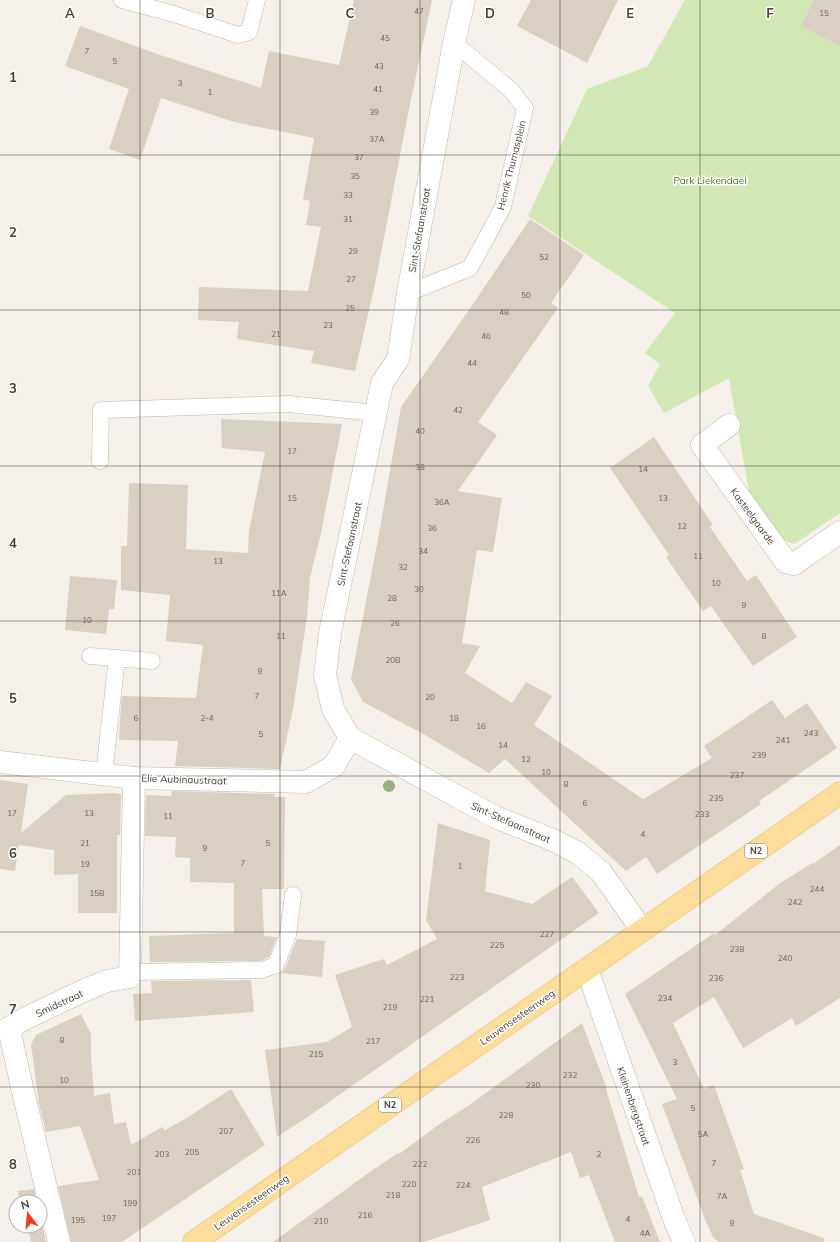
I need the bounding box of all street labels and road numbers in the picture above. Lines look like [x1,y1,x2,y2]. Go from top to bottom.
street label: Henrik Thumasplein [494,119,529,211]
street label: Sint-Stefaanstraat [406,186,433,273]
street label: Kasteelgaarde [728,485,778,547]
street label: Sint-Stefaanstraat [334,500,365,587]
street label: Elie Aubinaustraat [141,772,227,788]
street label: Sint-Stefaanstraat [469,799,553,846]
road number: N2 [745,844,767,858]
street label: Smidstraat [33,987,85,1020]
street label: Leuvensesteenweg [477,987,557,1048]
street label: Kleinenbergstraat [614,1065,653,1148]
road number: N2 [379,1098,401,1112]
street label: Leuvensesteenweg [211,1172,291,1233]

